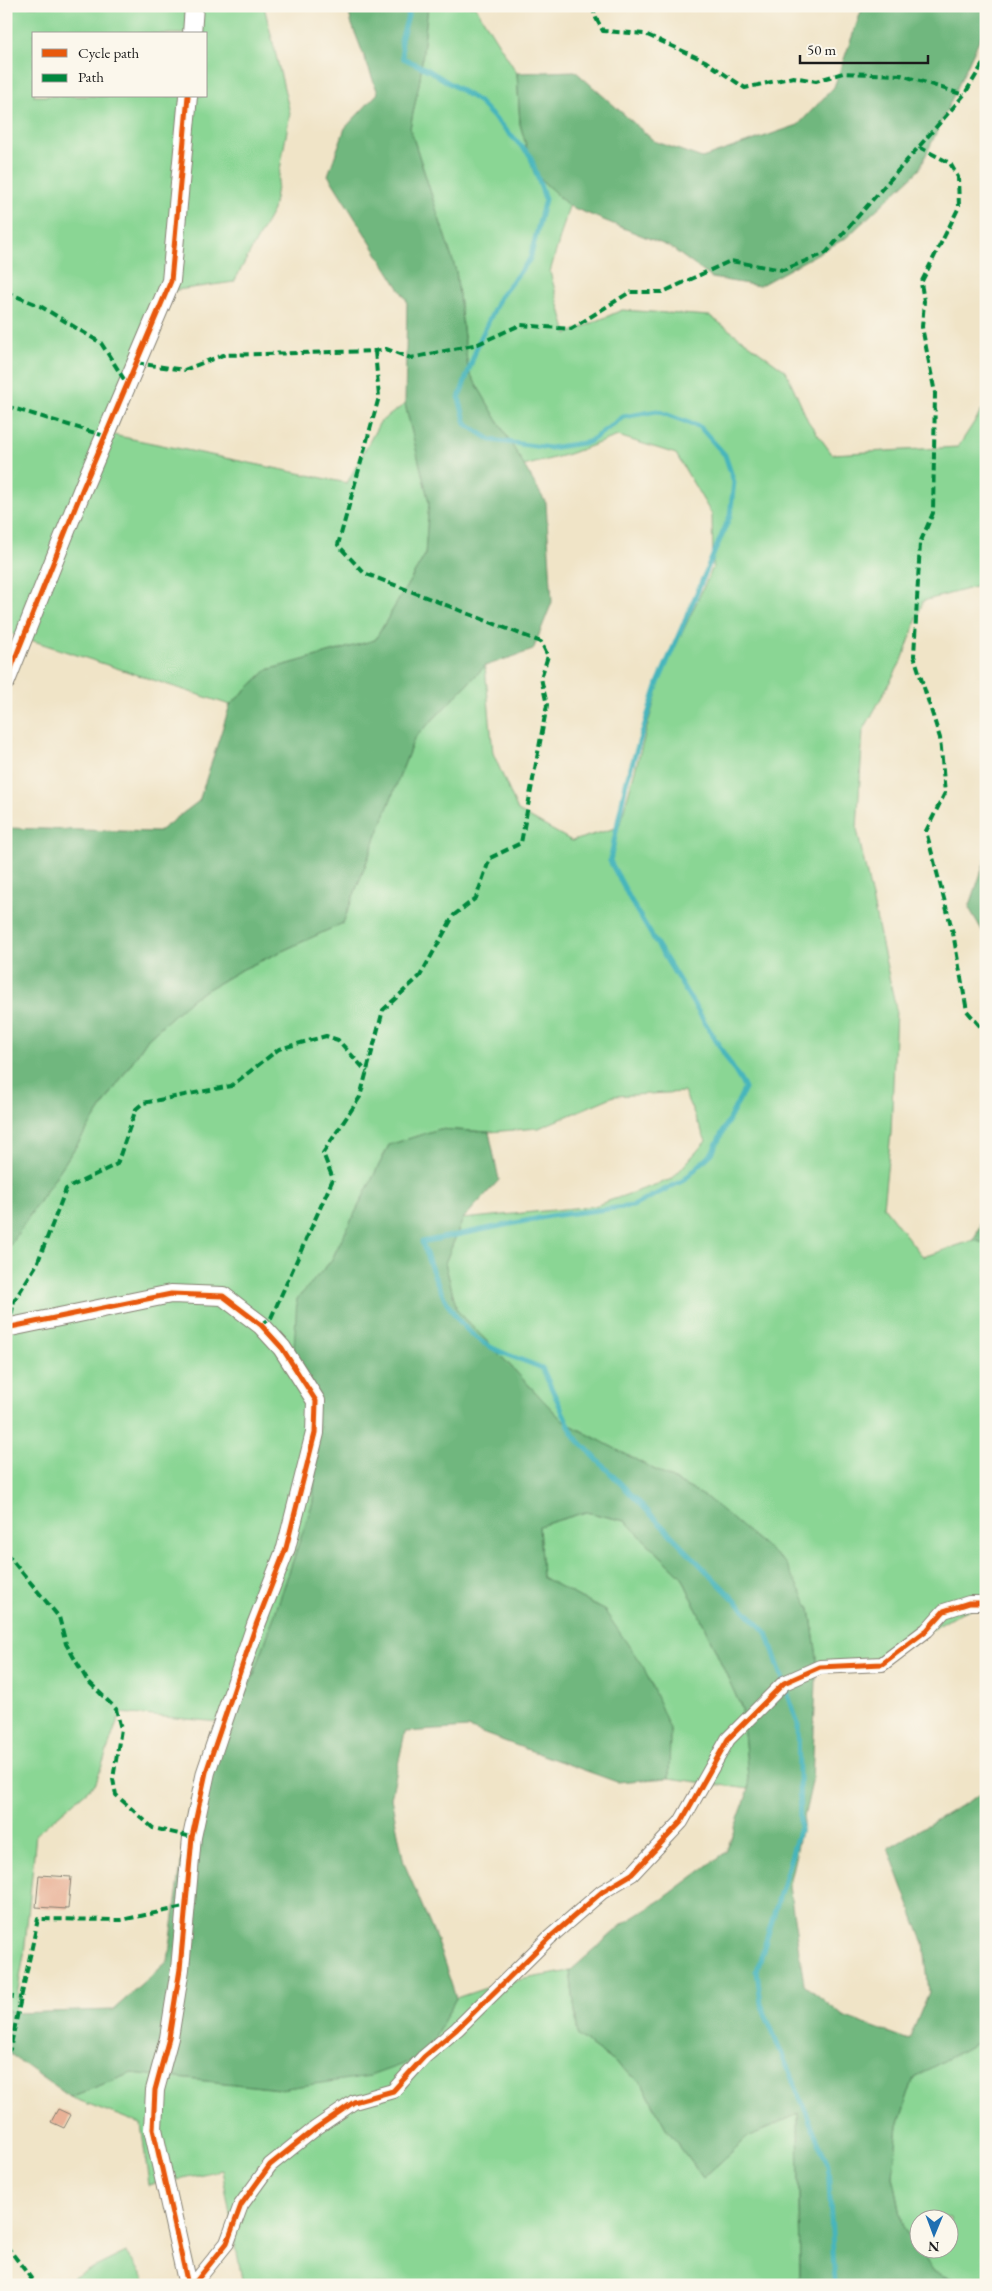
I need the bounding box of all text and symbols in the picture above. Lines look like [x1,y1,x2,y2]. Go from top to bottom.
legend [32,32,208,98]
scale bar [800,32,927,64]
text: 50 m [807,40,836,59]
text: Cycle path [78,43,140,62]
text: Path [78,67,104,86]
north arrow [910,2208,960,2258]
text: N [927,2238,940,2256]

